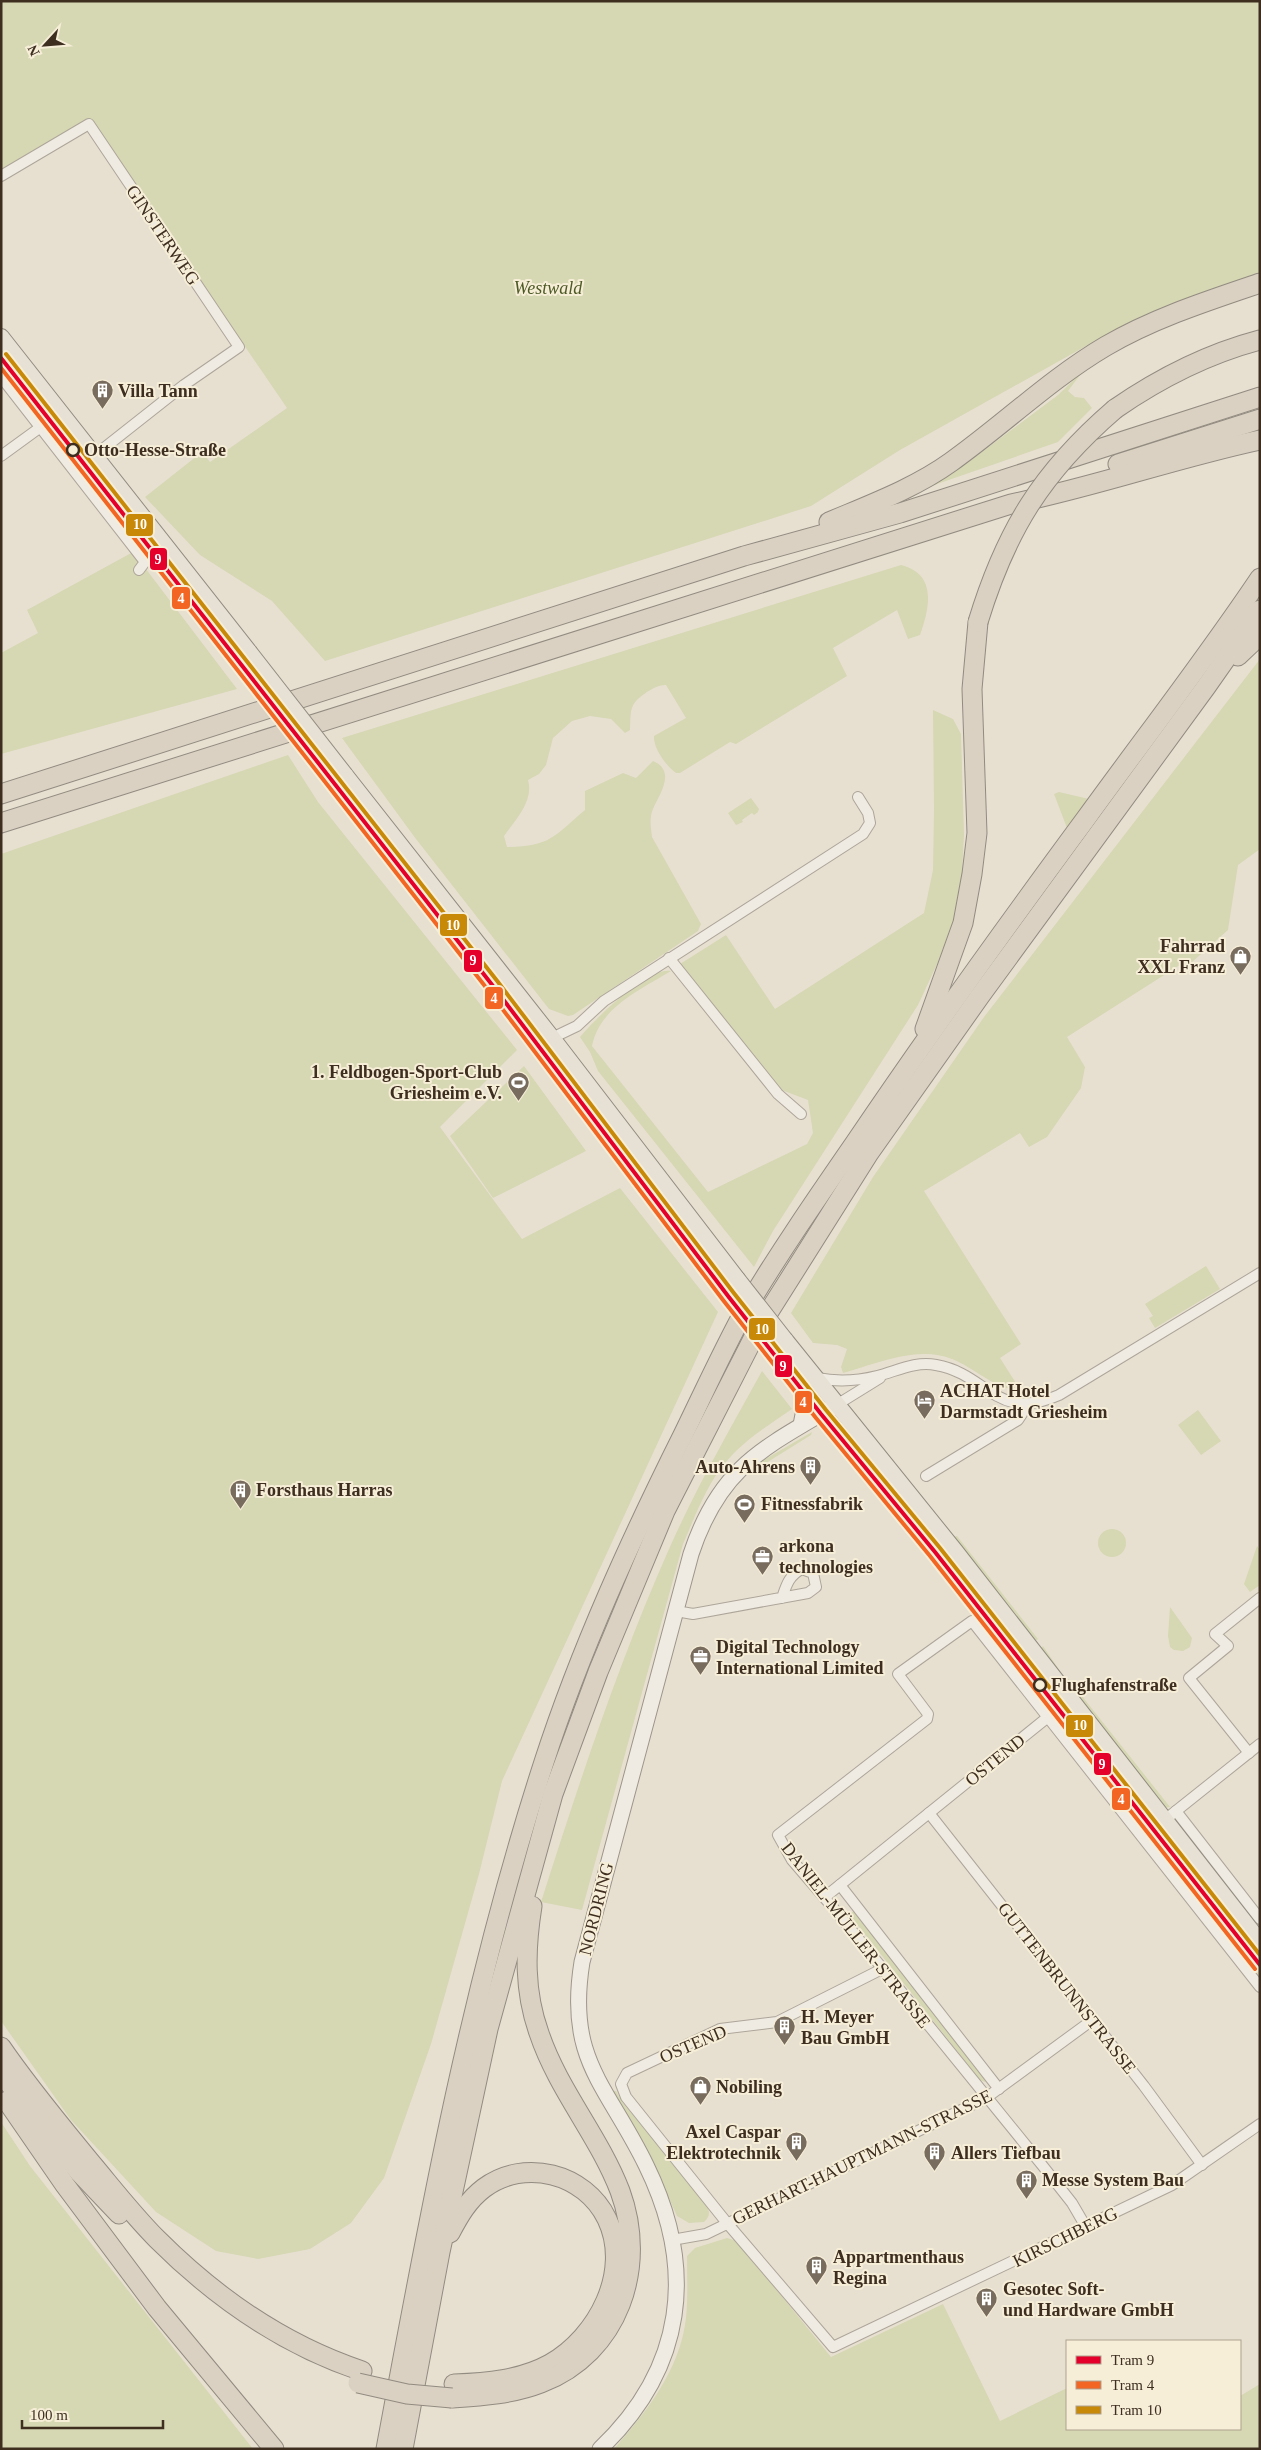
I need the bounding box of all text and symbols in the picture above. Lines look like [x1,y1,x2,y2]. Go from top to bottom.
north arrow [20,20,70,70]
text: N [25,43,43,58]
street label: GINSTERWEG [122,181,204,289]
park label: Westwald [514,278,583,298]
building icon: Villa Tann [90,379,114,410]
place label: Villa Tann [118,381,198,401]
place label: Otto-Hesse-Straße [84,440,226,460]
marker: Otto-Hesse-Straße [66,443,80,457]
line badge: 10 [125,513,154,537]
text: 10 [133,517,147,532]
line badge: 9 [149,547,168,571]
text: 9 [155,552,162,567]
line badge: 4 [171,586,191,610]
text: 4 [178,591,185,606]
line badge: 10 [439,913,468,937]
text: 10 [446,918,460,933]
place label: Fahrrad XXL Franz [1138,936,1225,977]
shop icon: Fahrrad XXL Franz [1229,944,1253,975]
line badge: 9 [463,949,483,973]
text: 9 [470,953,477,968]
line badge: 4 [484,986,504,1010]
text: 4 [491,991,498,1006]
place label: 1. Feldbogen-Sport-Club Griesheim e.V. [311,1062,502,1103]
sports icon: 1. Feldbogen-Sport-Club Griesheim e.V. [506,1070,530,1101]
line badge: 10 [748,1317,776,1341]
text: 10 [755,1322,769,1337]
line badge: 9 [774,1354,793,1378]
text: 9 [780,1359,787,1374]
place label: ACHAT Hotel Darmstadt Griesheim [940,1381,1107,1422]
hotel icon: ACHAT Hotel Darmstadt Griesheim [912,1389,936,1420]
line badge: 4 [794,1390,813,1414]
text: 4 [800,1395,807,1410]
building icon: Auto-Ahrens [799,1455,823,1486]
place label: Auto-Ahrens [695,1457,795,1477]
building icon: Forsthaus Harras [228,1478,252,1509]
place label: Forsthaus Harras [256,1480,393,1500]
sports icon: Fitnessfabrik [733,1492,757,1523]
place label: Fitnessfabrik [761,1494,863,1514]
place label: arkona technologies [779,1536,873,1577]
office icon: arkona technologies [751,1544,775,1575]
place label: Digital Technology International Limited [716,1637,884,1678]
office icon: Digital Technology International Limited [688,1645,712,1676]
place label: Flughafenstraße [1051,1675,1177,1695]
marker: Flughafenstraße [1033,1678,1047,1692]
line badge: 10 [1065,1714,1094,1738]
text: 10 [1073,1718,1087,1733]
street label: OSTEND [961,1730,1029,1790]
line badge: 9 [1093,1752,1112,1776]
text: 9 [1099,1757,1106,1772]
line badge: 4 [1111,1787,1131,1811]
text: 4 [1118,1792,1125,1807]
street label: DANIEL-MÜLLER-STRASSE [777,1838,935,2032]
street label: NORDRING [575,1860,617,1958]
street label: GUTTENBRUNNSTRASSE [994,1898,1140,2078]
place label: H. Meyer Bau GmbH [801,2007,890,2048]
building icon: H. Meyer Bau GmbH [773,2015,797,2046]
street label: OSTEND [656,2021,730,2067]
shop icon: Nobiling [688,2075,712,2106]
place label: Nobiling [716,2077,782,2097]
street label: GERHART-HAUPTMANN-STRASSE [729,2085,995,2229]
place label: Axel Caspar Elektrotechnik [666,2122,781,2163]
building icon: Axel Caspar Elektrotechnik [785,2130,809,2161]
building icon: Allers Tiefbau [923,2141,947,2172]
place label: Allers Tiefbau [951,2143,1061,2163]
building icon: Messe System Bau [1014,2168,1038,2199]
place label: Messe System Bau [1042,2170,1184,2190]
street label: KIRSCHBERG [1009,2203,1121,2271]
place label: Appartmenthaus Regina [833,2247,964,2288]
building icon: Appartmenthaus Regina [805,2255,829,2286]
place label: Gesotec Soft- und Hardware GmbH [1003,2279,1174,2320]
building icon: Gesotec Soft- und Hardware GmbH [975,2287,999,2318]
legend [1066,2340,1241,2430]
text: Tram 9 [1111,2352,1154,2368]
text: Tram 4 [1111,2377,1155,2393]
scale bar [22,2398,164,2430]
text: Tram 10 [1111,2402,1162,2418]
text: 100 m [30,2407,68,2423]

